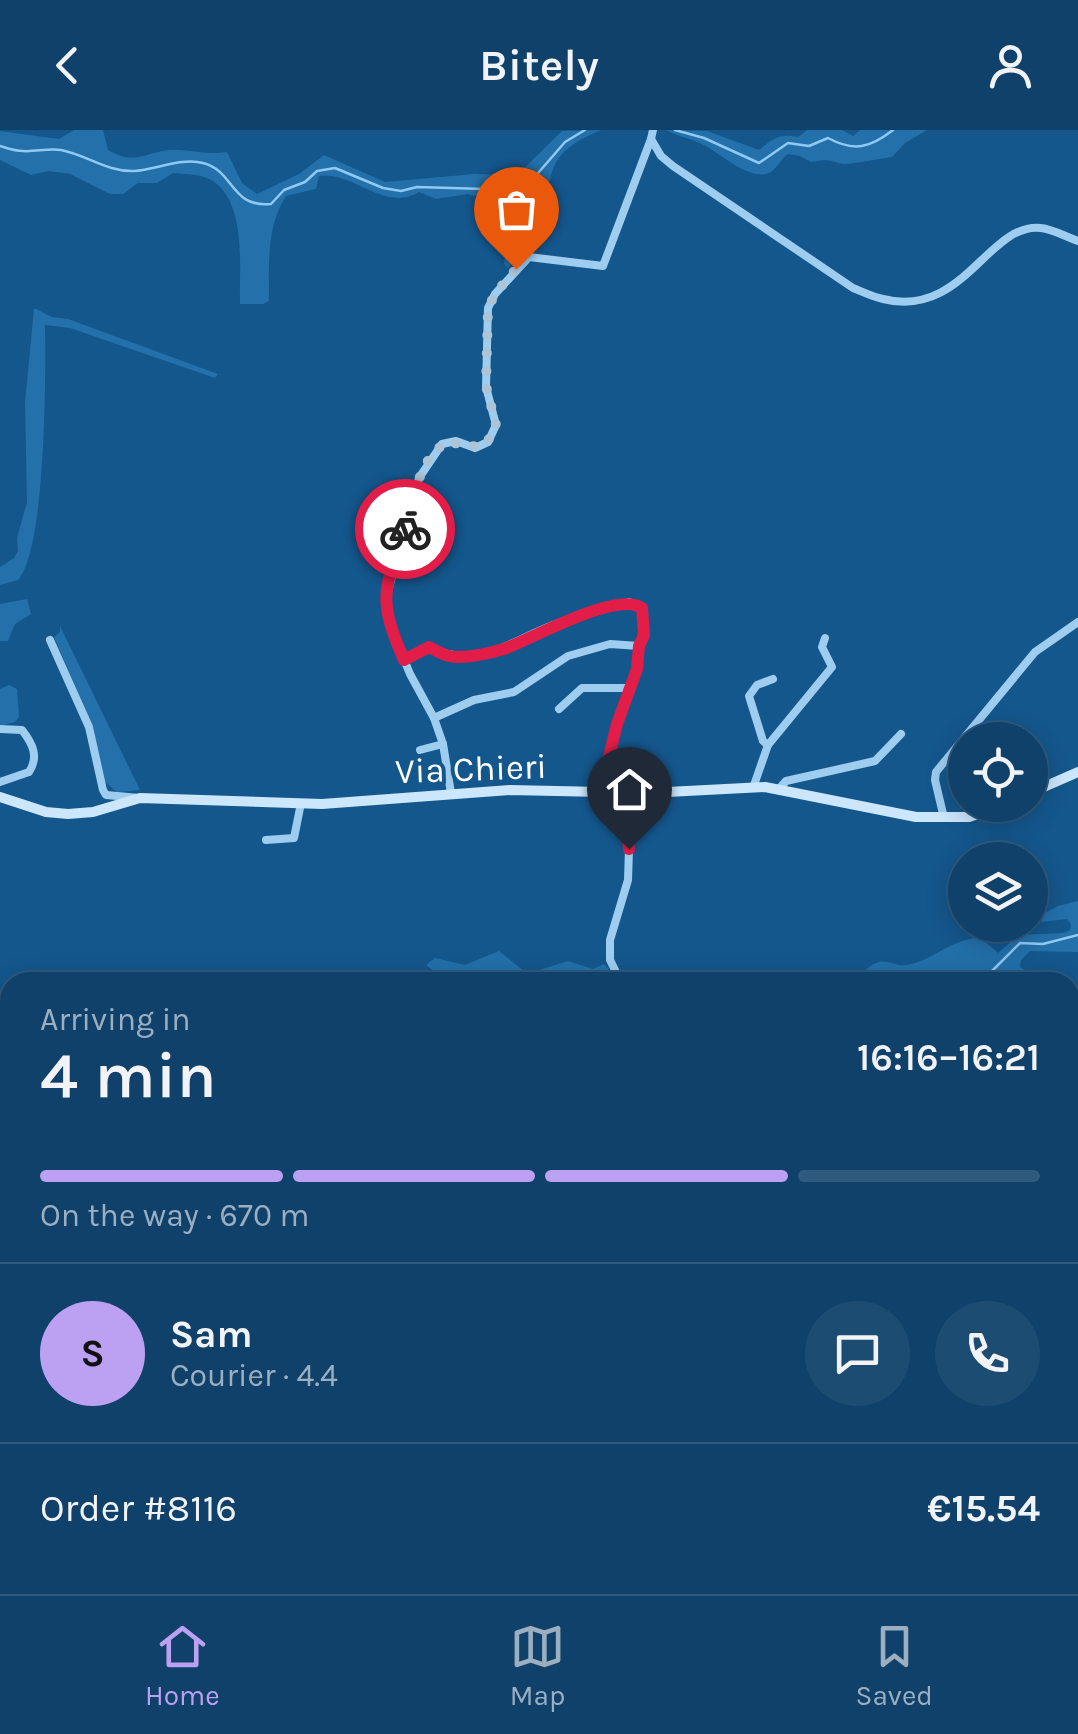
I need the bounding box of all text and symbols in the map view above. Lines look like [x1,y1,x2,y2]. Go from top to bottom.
icon: back [40,38,95,93]
icon: person [983,38,1038,93]
text: Bitely [479,39,599,91]
pin [474,167,559,270]
icon: bag [489,182,544,237]
courier [355,479,455,579]
icon: bike [378,502,433,557]
map controls [948,722,1048,942]
button: locate [948,722,1048,822]
street label: Via Chieri [394,746,548,792]
pin [587,747,672,850]
icon: home [602,762,657,817]
button: layers [948,842,1048,942]
text: Arriving in [40,1001,191,1038]
text: 16:16–16:21 [857,1035,1040,1080]
text: 4 min [40,1037,217,1113]
text: On the way · 670 m [40,1197,309,1234]
button: chat [805,1301,910,1406]
button: phone [935,1301,1040,1406]
text: Sam [170,1312,253,1357]
text: S [80,1331,105,1376]
text: Courier · 4.4 [170,1357,338,1394]
text: Order #8116 [40,1486,237,1531]
text: €15.54 [927,1486,1040,1531]
tab: Home [145,1619,220,1712]
tab: Map [510,1619,565,1712]
tab: Saved [856,1619,933,1712]

